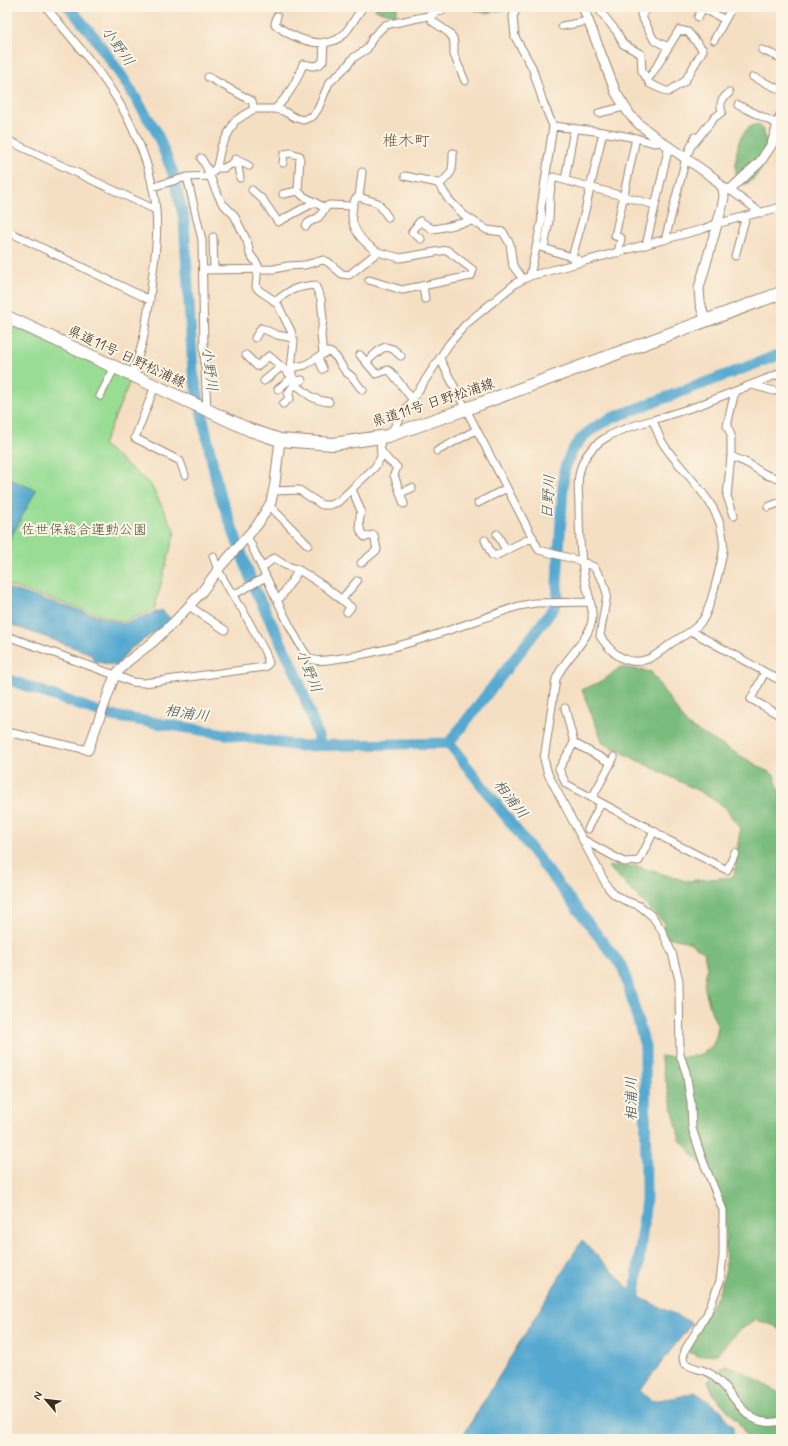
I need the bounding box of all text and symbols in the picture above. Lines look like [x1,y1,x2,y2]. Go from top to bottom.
water label: 小野川 [96,22,138,71]
district label: 椎木町 [382,131,430,152]
street label: 県道11号 日野松浦線 [65,322,188,392]
water label: 小野川 [196,346,222,393]
street label: 県道11号 日野松浦線 [370,375,497,431]
water label: 日野川 [537,474,561,520]
park label: 佐世保総合運動公園 [21,521,147,539]
water label: 小野川 [290,647,326,696]
water label: 相浦川 [163,701,211,727]
water label: 相浦川 [488,776,532,824]
water label: 相浦川 [622,1076,642,1122]
north arrow [26,1380,66,1420]
text: N [30,1389,46,1402]

